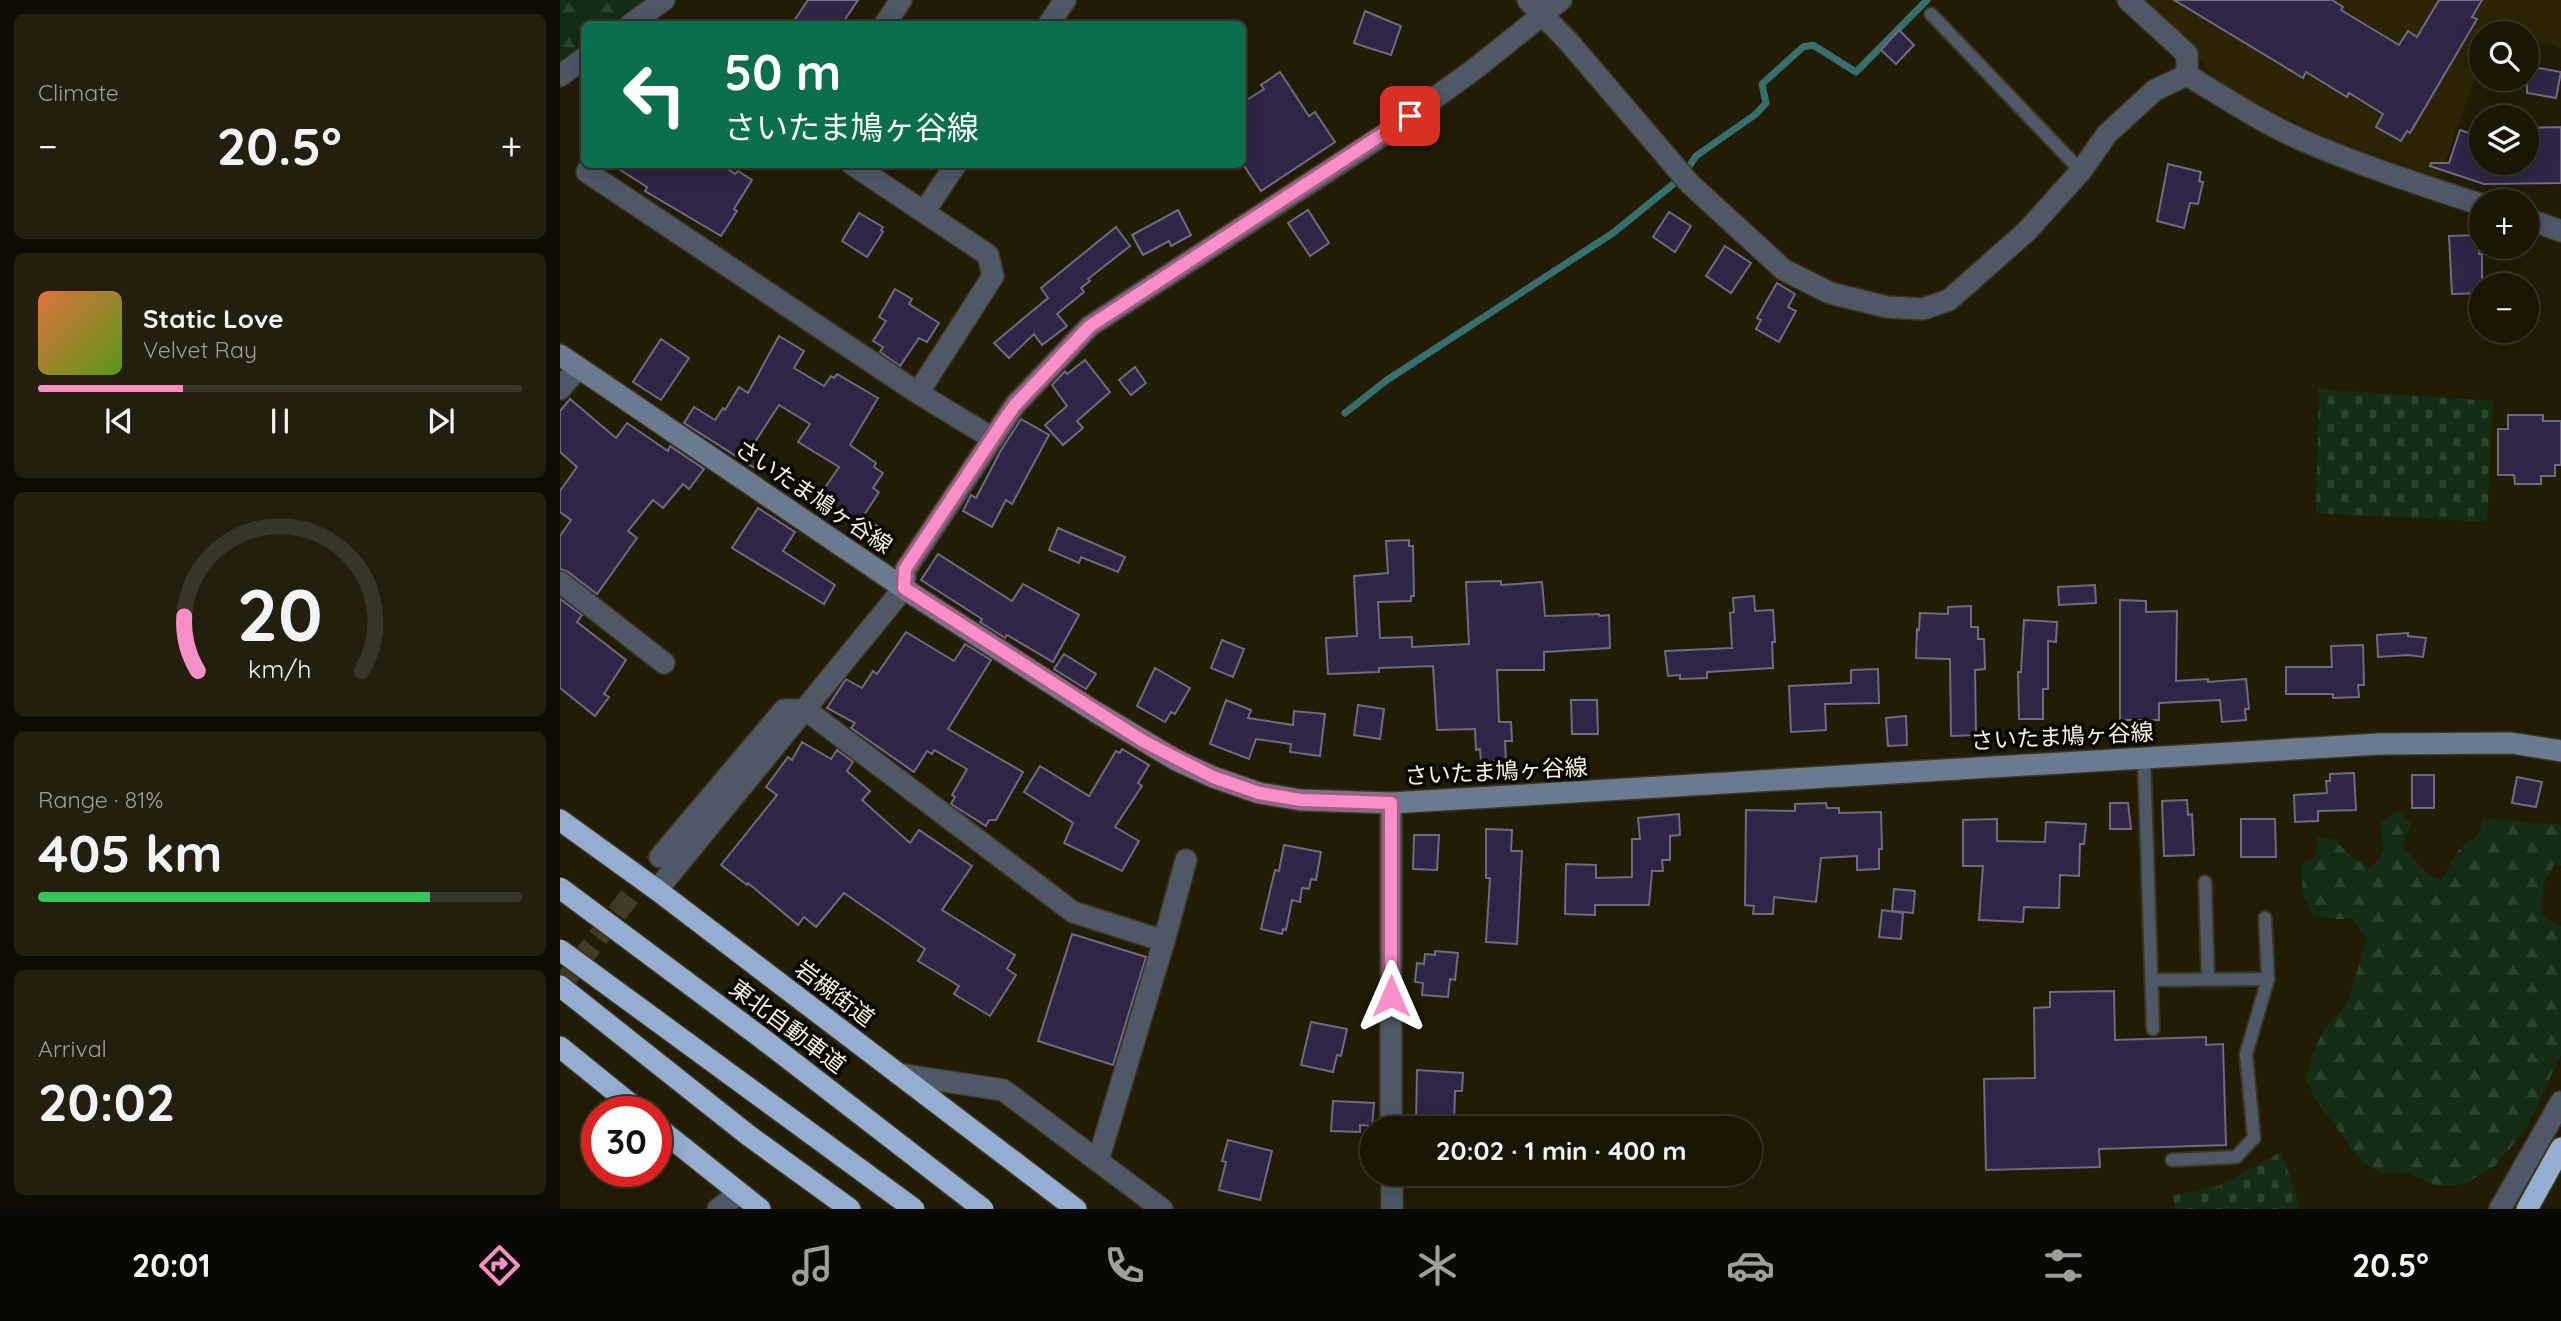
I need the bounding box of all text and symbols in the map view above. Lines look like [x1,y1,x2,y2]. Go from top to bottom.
map controls [2469,21,2539,343]
button: search [2469,21,2539,91]
text: 50 m [724,41,841,102]
icon: left [609,49,700,140]
text: Climate [38,78,119,107]
pin [1380,86,1440,146]
icon: arrive [1391,97,1429,135]
button: layers [2469,105,2539,175]
text: さいたま鳩ヶ谷線 [724,107,979,147]
text: 20.5° [217,113,342,178]
text: − [38,122,58,170]
text: + [501,122,522,170]
button: + [2469,189,2539,259]
button: − [2469,273,2539,343]
text: Static Love [143,302,284,335]
text: Velvet Ray [143,335,257,364]
icon: previous [100,402,138,440]
icon: pause [261,402,299,440]
icon: next [422,402,460,440]
street label: さいたま鳩ヶ谷線 [730,433,898,559]
text: 20 [237,568,323,659]
text: km/h [248,652,312,683]
street label: さいたま鳩ヶ谷線 [1970,717,2154,755]
street label: さいたま鳩ヶ谷線 [1404,752,1588,790]
text: Range · 81% [38,785,163,814]
text: 405 km [38,820,223,885]
street label: 岩槻街道 [790,954,880,1032]
position arrow [1354,959,1428,1033]
street label: 東北自動車道 [724,973,852,1079]
text: Arrival [38,1034,107,1063]
text: 20:02 [38,1069,175,1134]
speed limit sign: 30 [581,1096,672,1187]
text: 20:02 · 1 min · 400 m [1436,1134,1686,1167]
icon: directions [475,1241,524,1290]
icon: music [788,1241,837,1290]
icon: phone [1100,1241,1149,1290]
icon: climate [1413,1241,1462,1290]
icon: car [1726,1241,1775,1290]
icon: filters [2039,1241,2088,1290]
text: 20:01 [132,1245,211,1285]
text: 20.5° [2352,1245,2429,1285]

